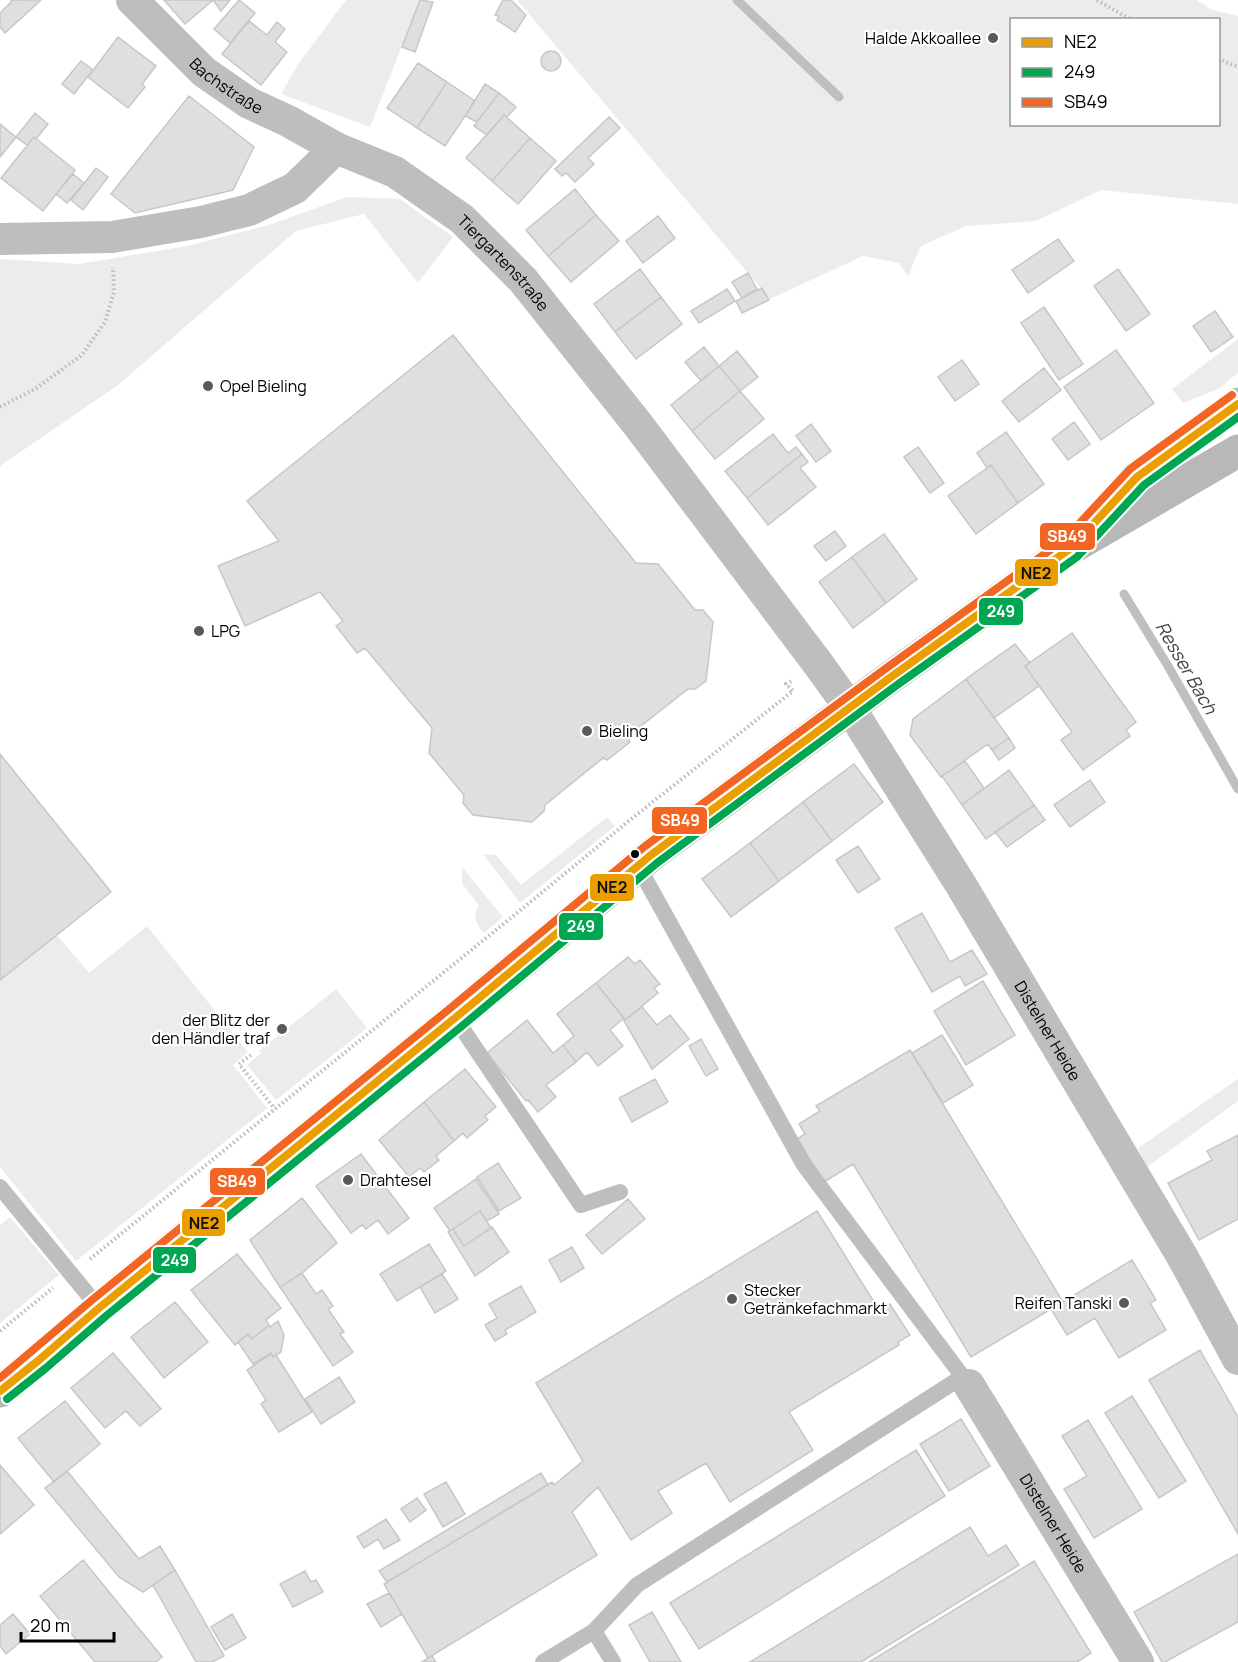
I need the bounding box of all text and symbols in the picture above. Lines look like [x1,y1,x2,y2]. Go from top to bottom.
legend [1010,18,1220,126]
place label: Halde Akkoallee [865,27,981,49]
text: NE2 [1064,29,1097,53]
marker: Halde Akkoallee [986,31,1000,45]
street label: Bachstraße [185,53,266,119]
text: 249 [1064,59,1096,83]
text: SB49 [1064,89,1108,113]
street label: Tiergartenstraße [453,210,554,316]
place label: Opel Bieling [220,375,307,397]
marker: Opel Bieling [201,379,215,393]
line badge: SB49 [1039,522,1096,551]
text: SB49 [1047,525,1087,547]
line badge: NE2 [1014,558,1059,587]
text: NE2 [1021,562,1051,584]
line badge: 249 [978,597,1024,626]
text: 249 [987,600,1015,622]
water label: Resser Bach [1151,617,1224,719]
place label: LPG [211,620,240,642]
marker: LPG [192,624,206,638]
place label: Bieling [599,720,648,742]
marker: Bieling [580,724,594,738]
line badge: SB49 [651,806,708,835]
text: SB49 [660,809,700,831]
unlabelled marker [629,848,641,860]
line badge: NE2 [589,873,635,902]
text: NE2 [597,876,627,898]
line badge: 249 [558,912,604,941]
text: 249 [567,915,595,937]
street label: Distelner Heide [1009,977,1086,1085]
place label: der Blitz der den Händler traf [151,1009,270,1049]
marker: der Blitz der den Händler traf [275,1022,289,1036]
line badge: SB49 [209,1167,266,1196]
place label: Drahtesel [360,1169,432,1191]
text: SB49 [217,1170,257,1192]
marker: Drahtesel [341,1173,355,1187]
line badge: NE2 [181,1208,226,1237]
text: NE2 [189,1212,219,1234]
line badge: 249 [152,1246,197,1274]
text: 249 [161,1249,189,1271]
place label: Stecker Getränkefachmarkt [744,1279,887,1319]
marker: Stecker Getränkefachmarkt [725,1292,739,1306]
place label: Reifen Tanski [1015,1292,1112,1314]
marker: Reifen Tanski [1117,1296,1131,1310]
street label: Distelner Heide [1015,1469,1092,1577]
scale bar [21,1605,114,1643]
text: 20 m [30,1613,70,1637]

